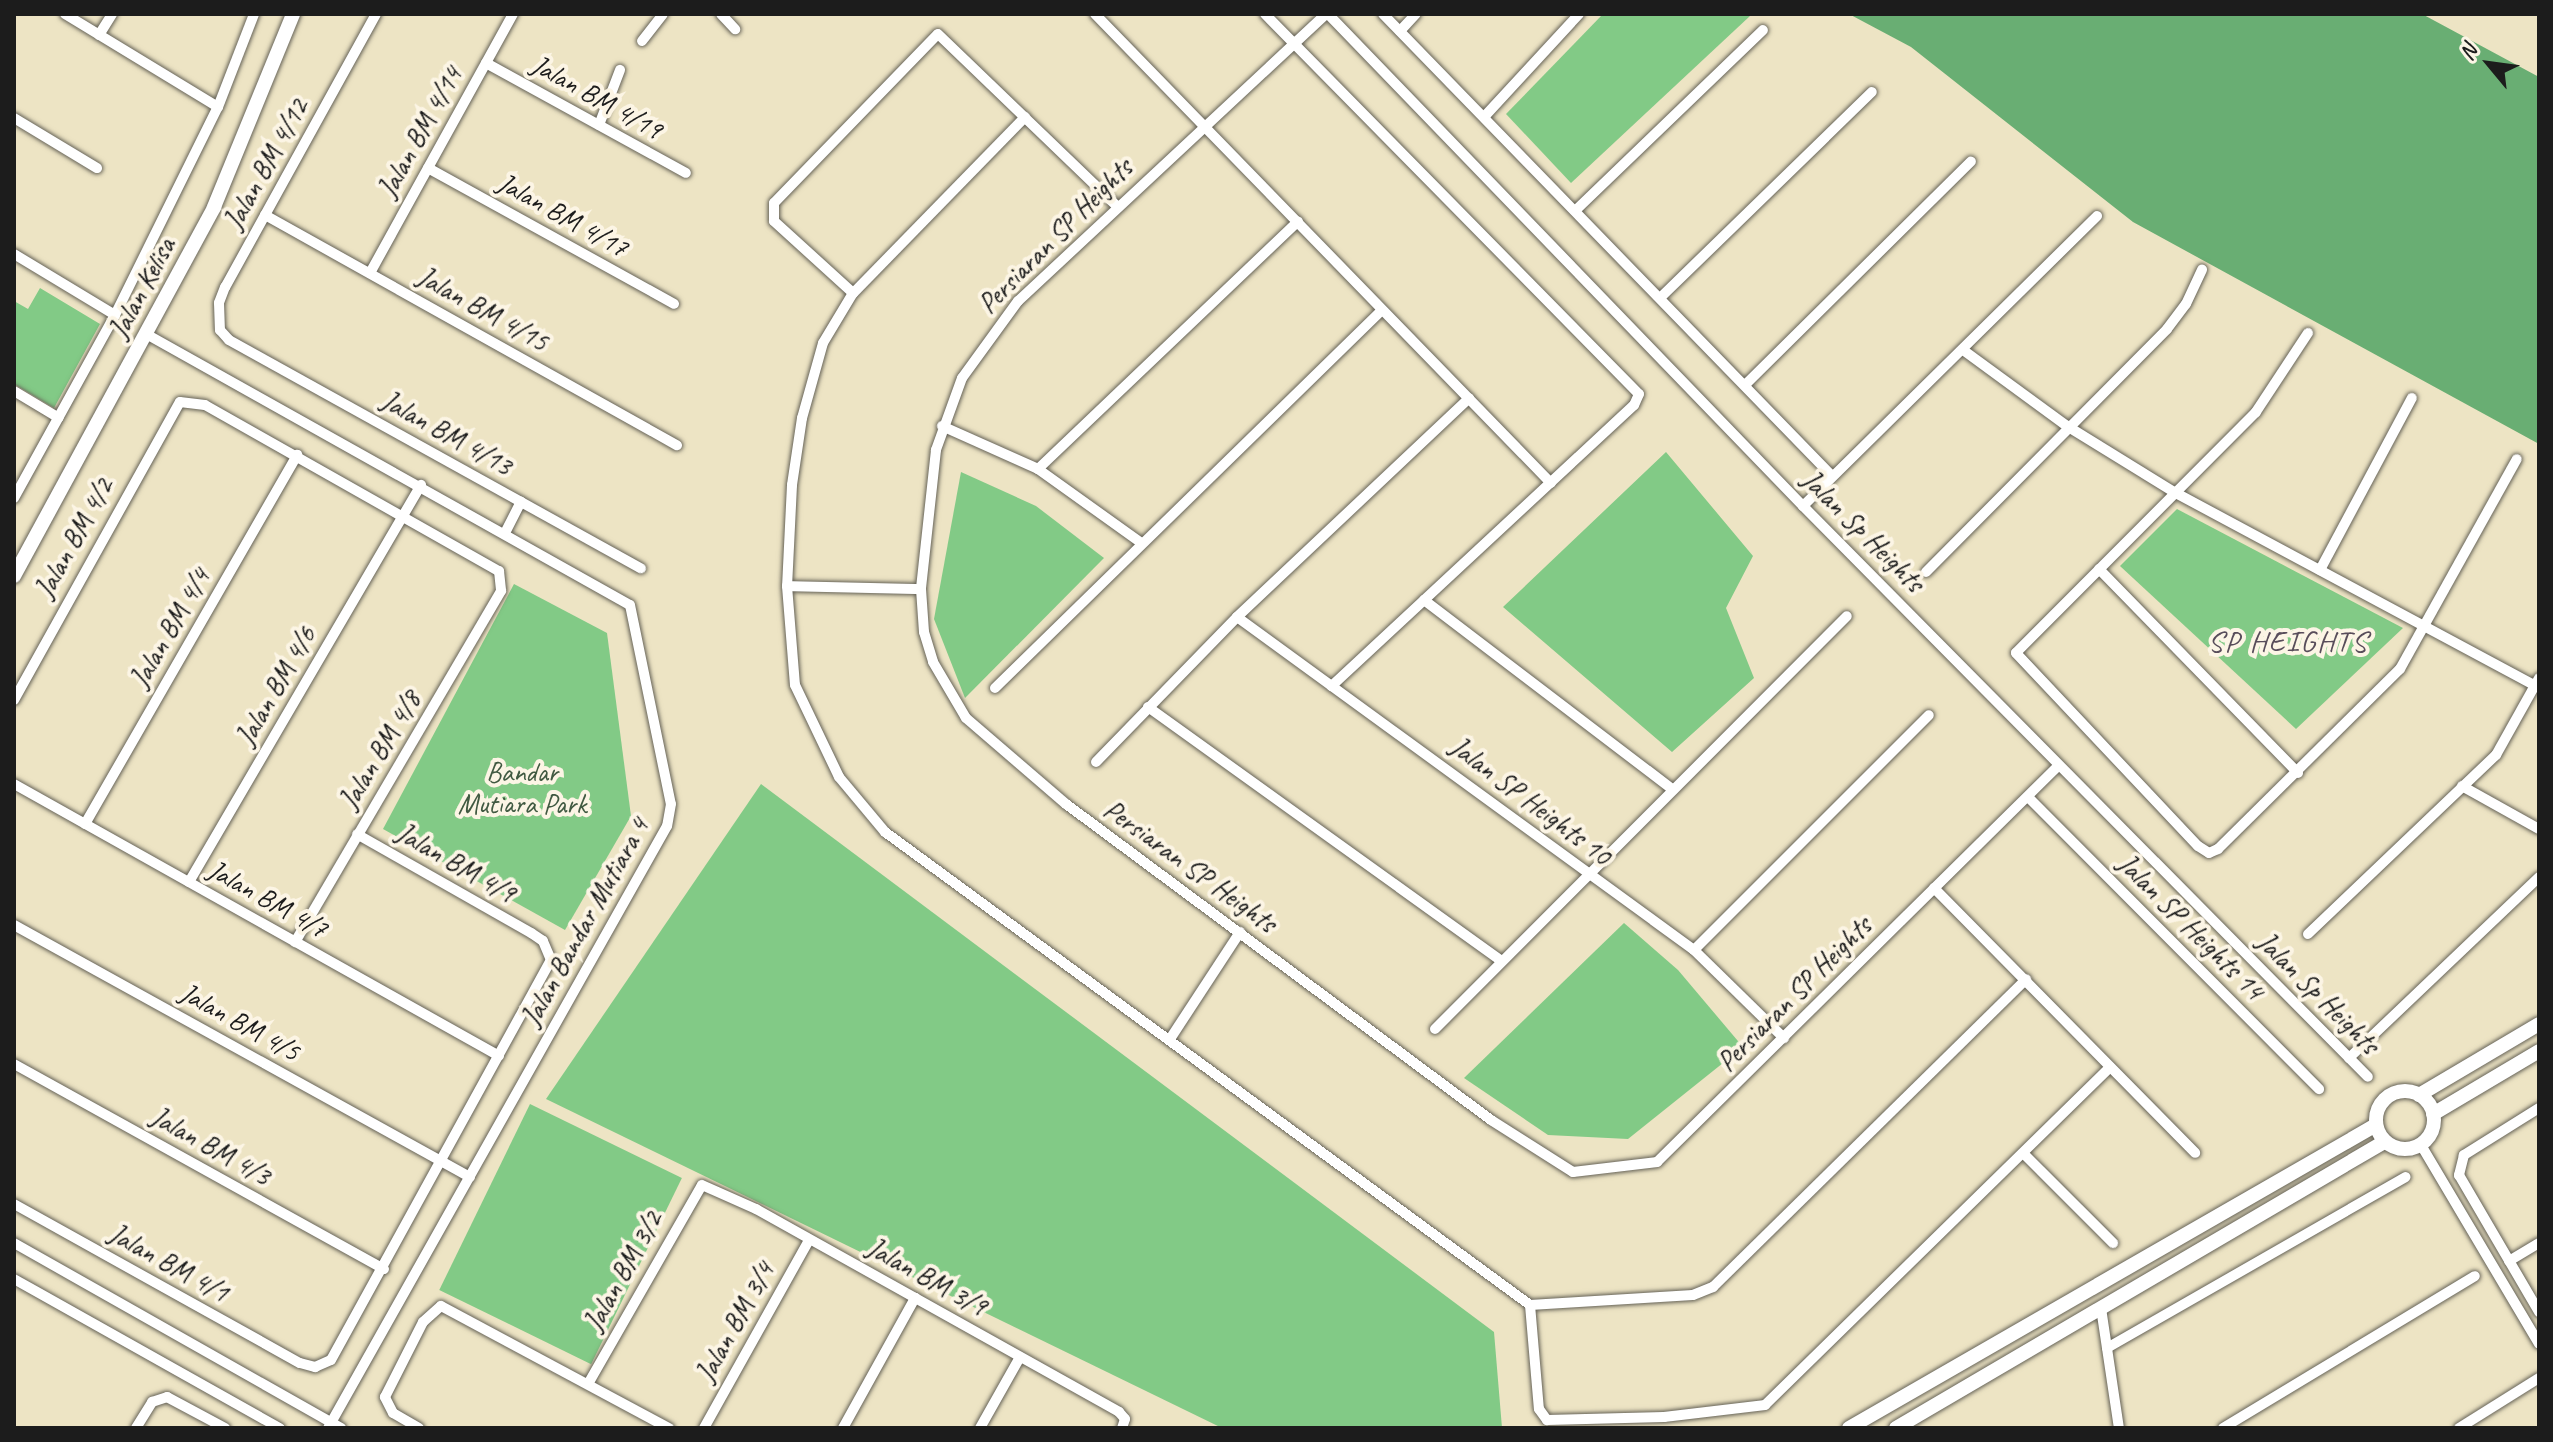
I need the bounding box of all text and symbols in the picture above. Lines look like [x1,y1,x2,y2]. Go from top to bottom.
north arrow [2449,24,2529,104]
text: N [2452,40,2484,65]
street label: Jalan BM 4/19 [526,47,668,147]
street label: Jalan BM 4/14 [370,61,470,203]
street label: Jalan BM 4/12 [216,93,316,235]
street label: Persiaran SP Heights [971,152,1139,320]
street label: Jalan BM 4/17 [492,165,634,265]
street label: Jalan Kelisa [102,232,182,344]
street label: Jalan BM 4/15 [412,259,554,359]
street label: Jalan BM 4/13 [376,383,518,483]
street label: Jalan Sp Heights [1795,463,1931,599]
street label: Jalan BM 4/2 [27,472,121,604]
street label: Jalan BM 4/4 [123,563,217,693]
street label: Jalan BM 4/6 [229,621,323,751]
district label: SP HEIGHTS [2208,623,2368,659]
street label: Jalan BM 4/8 [332,685,428,815]
street label: Jalan SP Heights 10 [1444,730,1618,872]
park label: Bandar Mutiara Park [457,755,587,821]
street label: Persiaran SP Heights [1097,792,1283,940]
street label: Jalan Bandar Mutiara 4 [514,812,656,1032]
street label: Jalan BM 4/9 [391,816,521,910]
street label: Jalan SP Heights 14 [2111,847,2271,1007]
street label: Jalan BM 4/7 [202,852,334,946]
street label: Persiaran SP Heights [1710,910,1878,1078]
street label: Jalan Sp Heights [2250,925,2386,1061]
street label: Jalan BM 4/5 [174,975,306,1069]
street label: Jalan BM 4/3 [145,1099,277,1193]
street label: Jalan BM 3/2 [576,1205,670,1337]
street label: Jalan BM 4/1 [103,1216,235,1310]
street label: Jalan BM 3/9 [861,1230,993,1324]
street label: Jalan BM 3/4 [688,1256,782,1388]

